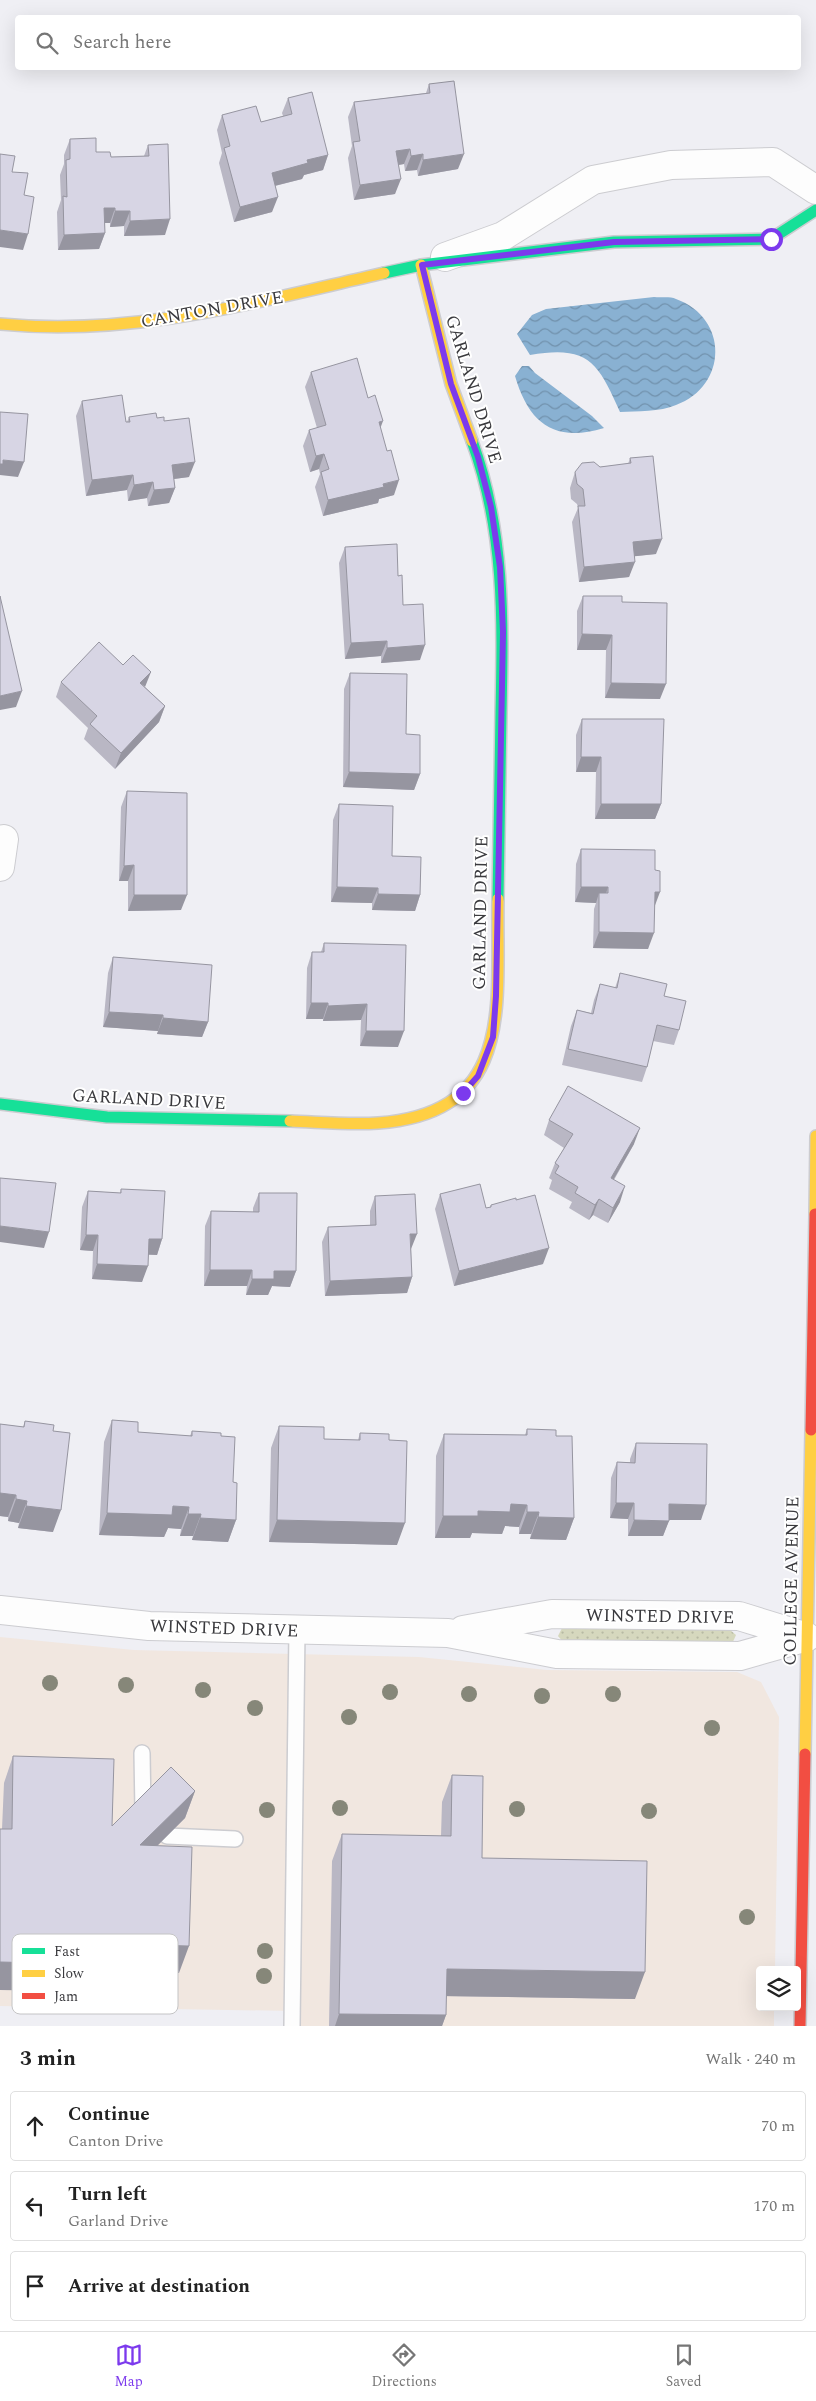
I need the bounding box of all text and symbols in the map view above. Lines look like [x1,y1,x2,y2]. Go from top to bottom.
search box [15,15,801,70]
text: Search here [73,28,172,57]
icon: search [33,29,61,57]
route start [760,228,783,251]
street label: CANTON DRIVE [139,284,285,335]
street label: GARLAND DRIVE [438,312,509,467]
street label: GARLAND DRIVE [466,836,495,990]
street label: GARLAND DRIVE [71,1082,227,1117]
route end [452,1082,475,1105]
street label: COLLEGE AVENUE [777,1496,806,1666]
street label: WINSTED DRIVE [585,1602,735,1631]
street label: WINSTED DRIVE [149,1612,299,1645]
legend [12,1934,178,2014]
text: Fast [54,1941,80,1962]
text: Slow [54,1963,84,1984]
map controls [756,1966,801,2011]
button: layers [756,1966,801,2011]
text: Jam [54,1986,78,2007]
text: 3 min [20,2043,76,2075]
text: Walk · 240 m [705,2047,796,2071]
text: Continue [68,2100,150,2129]
icon: ahead [21,2112,49,2140]
text: 70 m [761,2114,795,2138]
text: Canton Drive [68,2129,164,2153]
text: Turn left [68,2180,147,2209]
icon: left [21,2192,49,2220]
text: 170 m [753,2194,795,2218]
text: Garland Drive [68,2209,168,2233]
icon: arrive [21,2272,49,2300]
text: Arrive at destination [68,2272,250,2301]
tab: Map [114,2341,143,2392]
tab: Directions [371,2341,437,2392]
tab: Saved [666,2341,702,2392]

